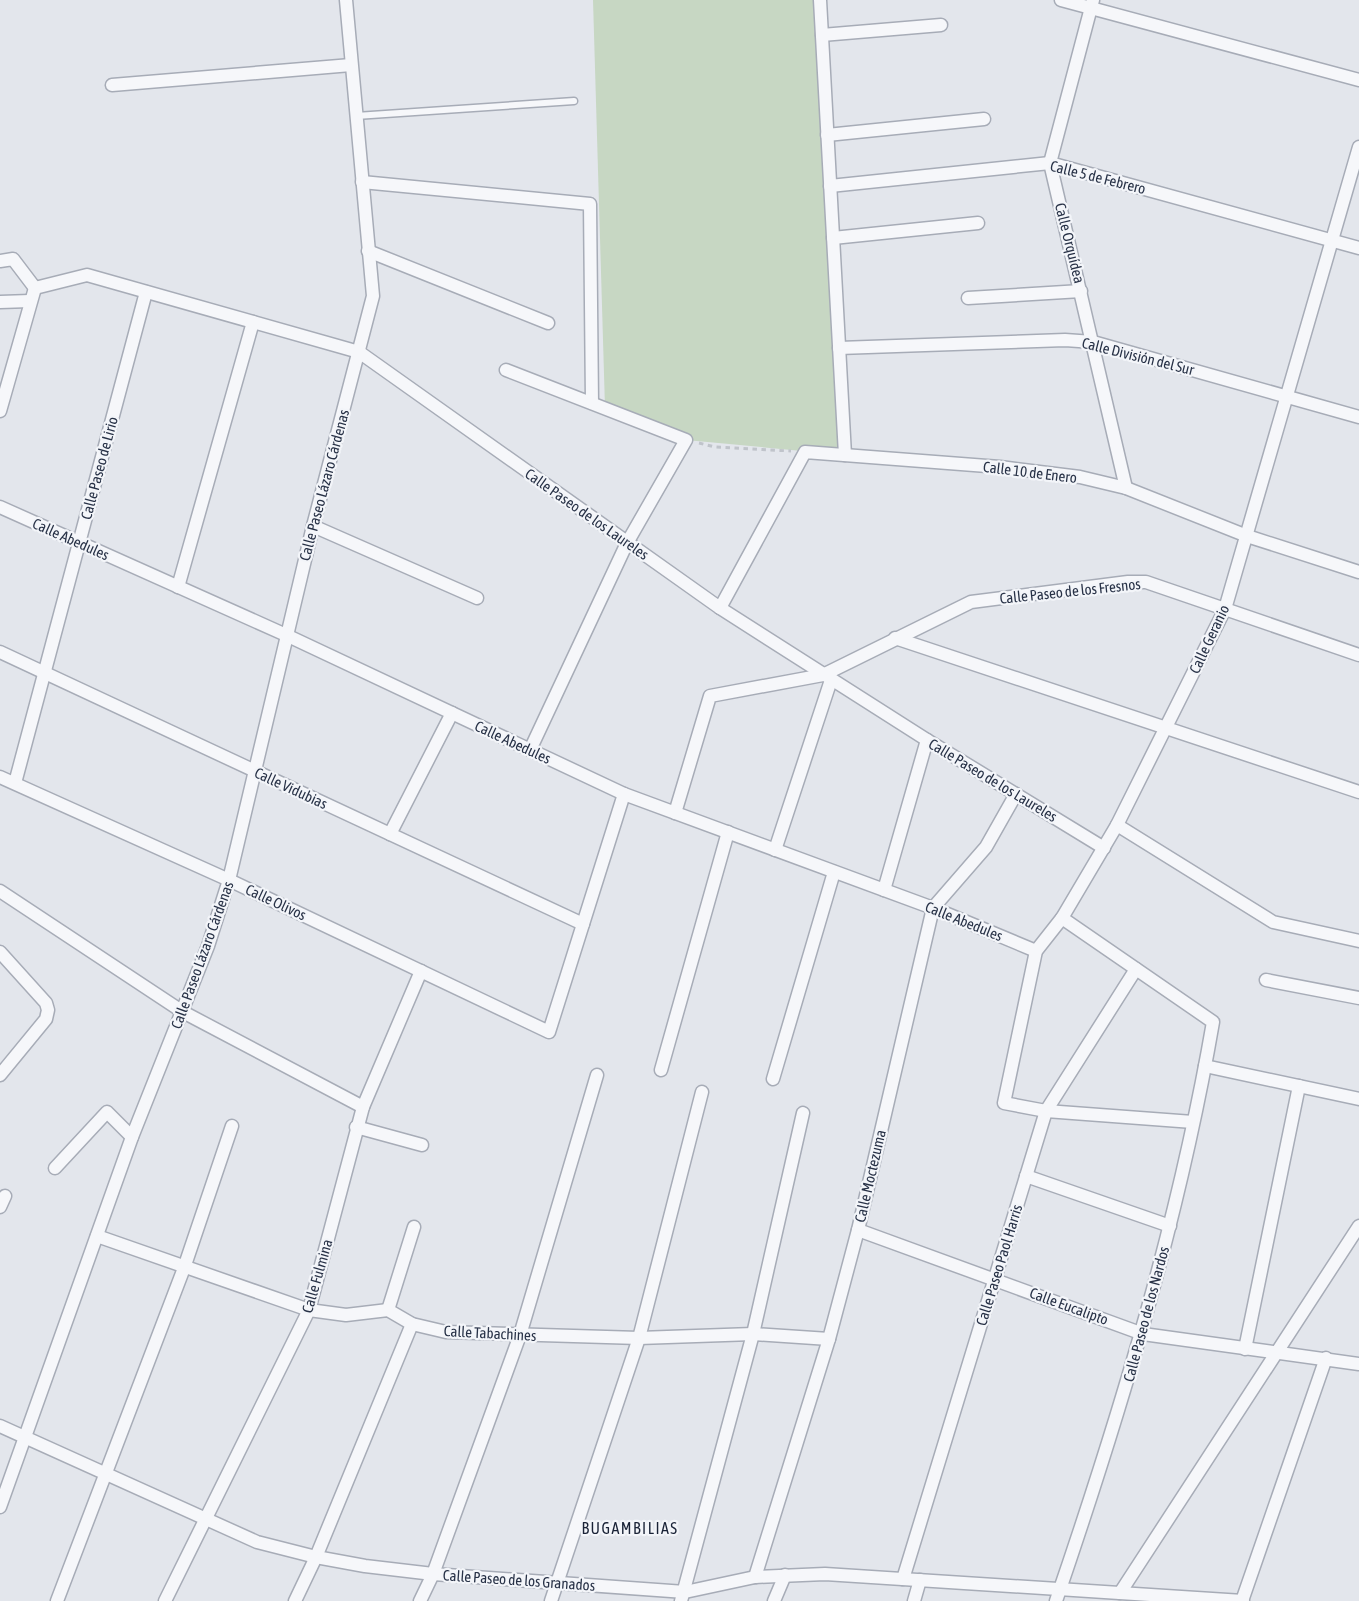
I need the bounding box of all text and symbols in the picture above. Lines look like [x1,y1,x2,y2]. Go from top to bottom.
street label: Calle 5 de Febrero [1048,157,1148,197]
street label: Calle Orquídea [1052,201,1088,285]
street label: Calle División del Sur [1080,334,1196,378]
street label: Calle Paseo Lázaro Cárdenas [296,408,352,562]
street label: Calle Paseo de Lirio [77,415,121,521]
street label: Calle 10 de Enero [982,458,1078,486]
street label: Calle Paseo de los Laureles [522,465,652,563]
street label: Calle Abedules [30,515,112,563]
street label: Calle Paseo de los Fresnos [999,575,1141,607]
street label: Calle Geranio [1186,602,1232,676]
street label: Calle Abedules [472,717,554,767]
street label: Calle Paseo de los Laureles [926,735,1060,825]
street label: Calle Vidubias [252,764,330,812]
street label: Calle Paseo Lázaro Cárdenas [167,879,237,1031]
street label: Calle Olivos [243,881,309,923]
street label: Calle Abedules [923,898,1005,944]
street label: Calle Moctezuma [851,1128,889,1224]
street label: Calle Paseo Paol Harris [972,1202,1026,1328]
street label: Calle Fulmina [298,1237,336,1315]
street label: Calle Paseo de los Nardos [1120,1244,1172,1384]
street label: Calle Eucalipto [1027,1284,1111,1328]
street label: Calle Tabachines [443,1322,537,1344]
district label: BUGAMBILIAS [581,1519,679,1537]
street label: Calle Paseo de los Granados [442,1566,596,1594]

